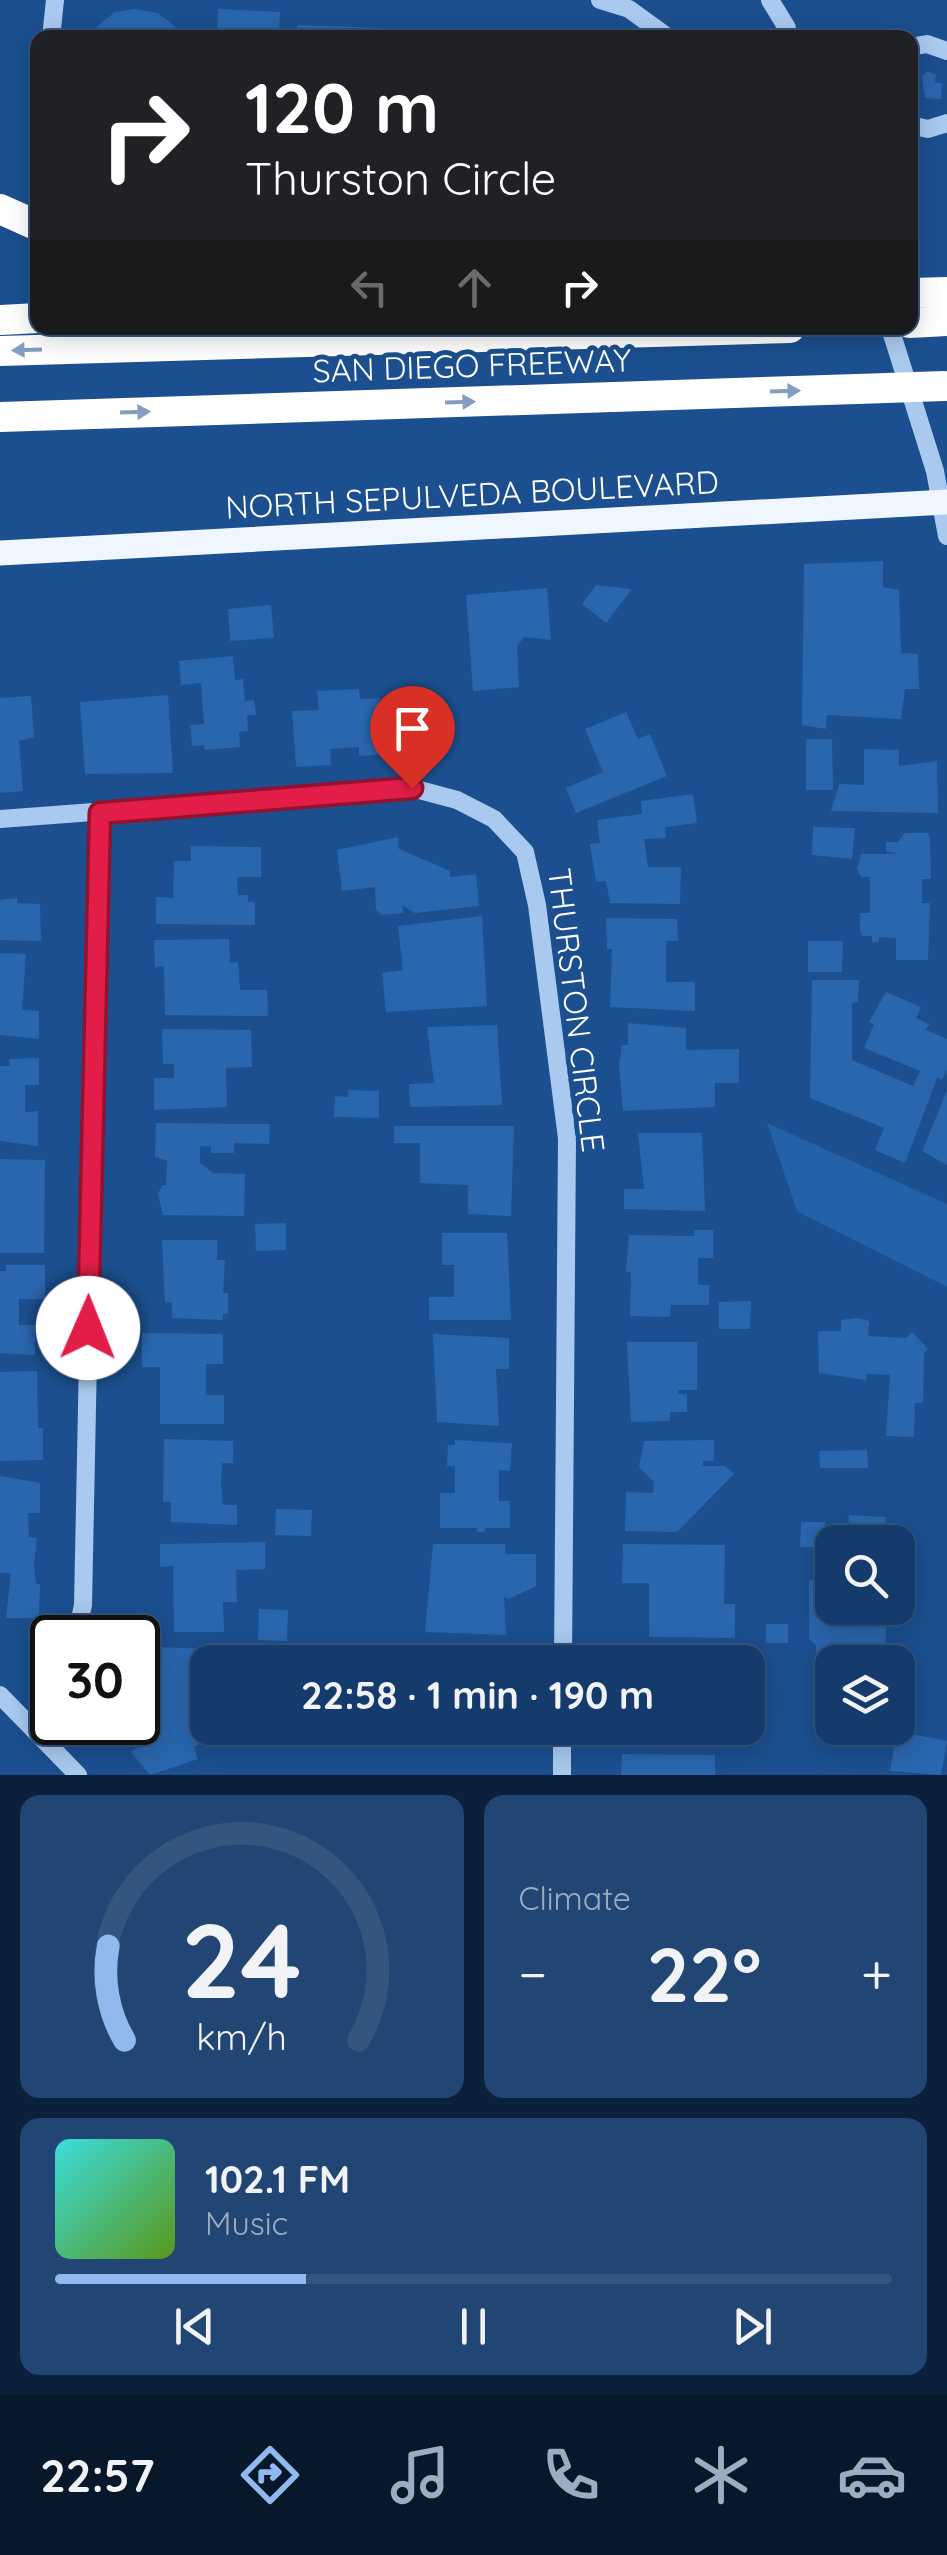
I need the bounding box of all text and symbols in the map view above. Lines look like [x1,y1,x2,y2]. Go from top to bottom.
text: 120 m [245,63,439,151]
icon: right [80,70,210,200]
text: Thurston Circle [245,150,556,206]
icon: left [342,260,397,315]
icon: ahead [447,260,502,315]
icon: right [552,260,607,315]
street label: SAN DIEGO FREEWAY [312,339,632,391]
one-way arrow [11,343,43,359]
one-way arrow [770,383,802,399]
one-way arrow [445,393,477,409]
one-way arrow [120,404,152,420]
street label: NORTH SEPULVEDA BOULEVARD [224,461,720,527]
pin [370,686,455,789]
icon: arrive [385,701,440,756]
street label: THURSTON CIRCLE [540,866,614,1154]
position arrow [36,1276,140,1380]
map controls [815,1525,915,1745]
button: search [815,1525,915,1625]
speed limit sign: 30 [30,1615,160,1745]
button: layers [815,1645,915,1745]
text: 22:58 · 1 min · 190 m [301,1671,654,1719]
text: Climate [519,1878,631,1918]
text: 24 [182,1894,302,2024]
text: 22° [647,1927,761,2021]
text: − [519,1939,547,2008]
text: + [861,1939,892,2008]
text: km/h [196,2014,287,2059]
text: 102.1 FM [205,2155,350,2203]
text: Music [205,2203,288,2243]
icon: previous [167,2299,222,2354]
icon: pause [446,2299,501,2354]
icon: next [725,2299,780,2354]
icon: directions [235,2440,305,2510]
icon: music [385,2440,455,2510]
icon: phone [536,2440,606,2510]
icon: climate [686,2440,756,2510]
icon: car [837,2440,907,2510]
text: 22:57 [40,2447,154,2503]

